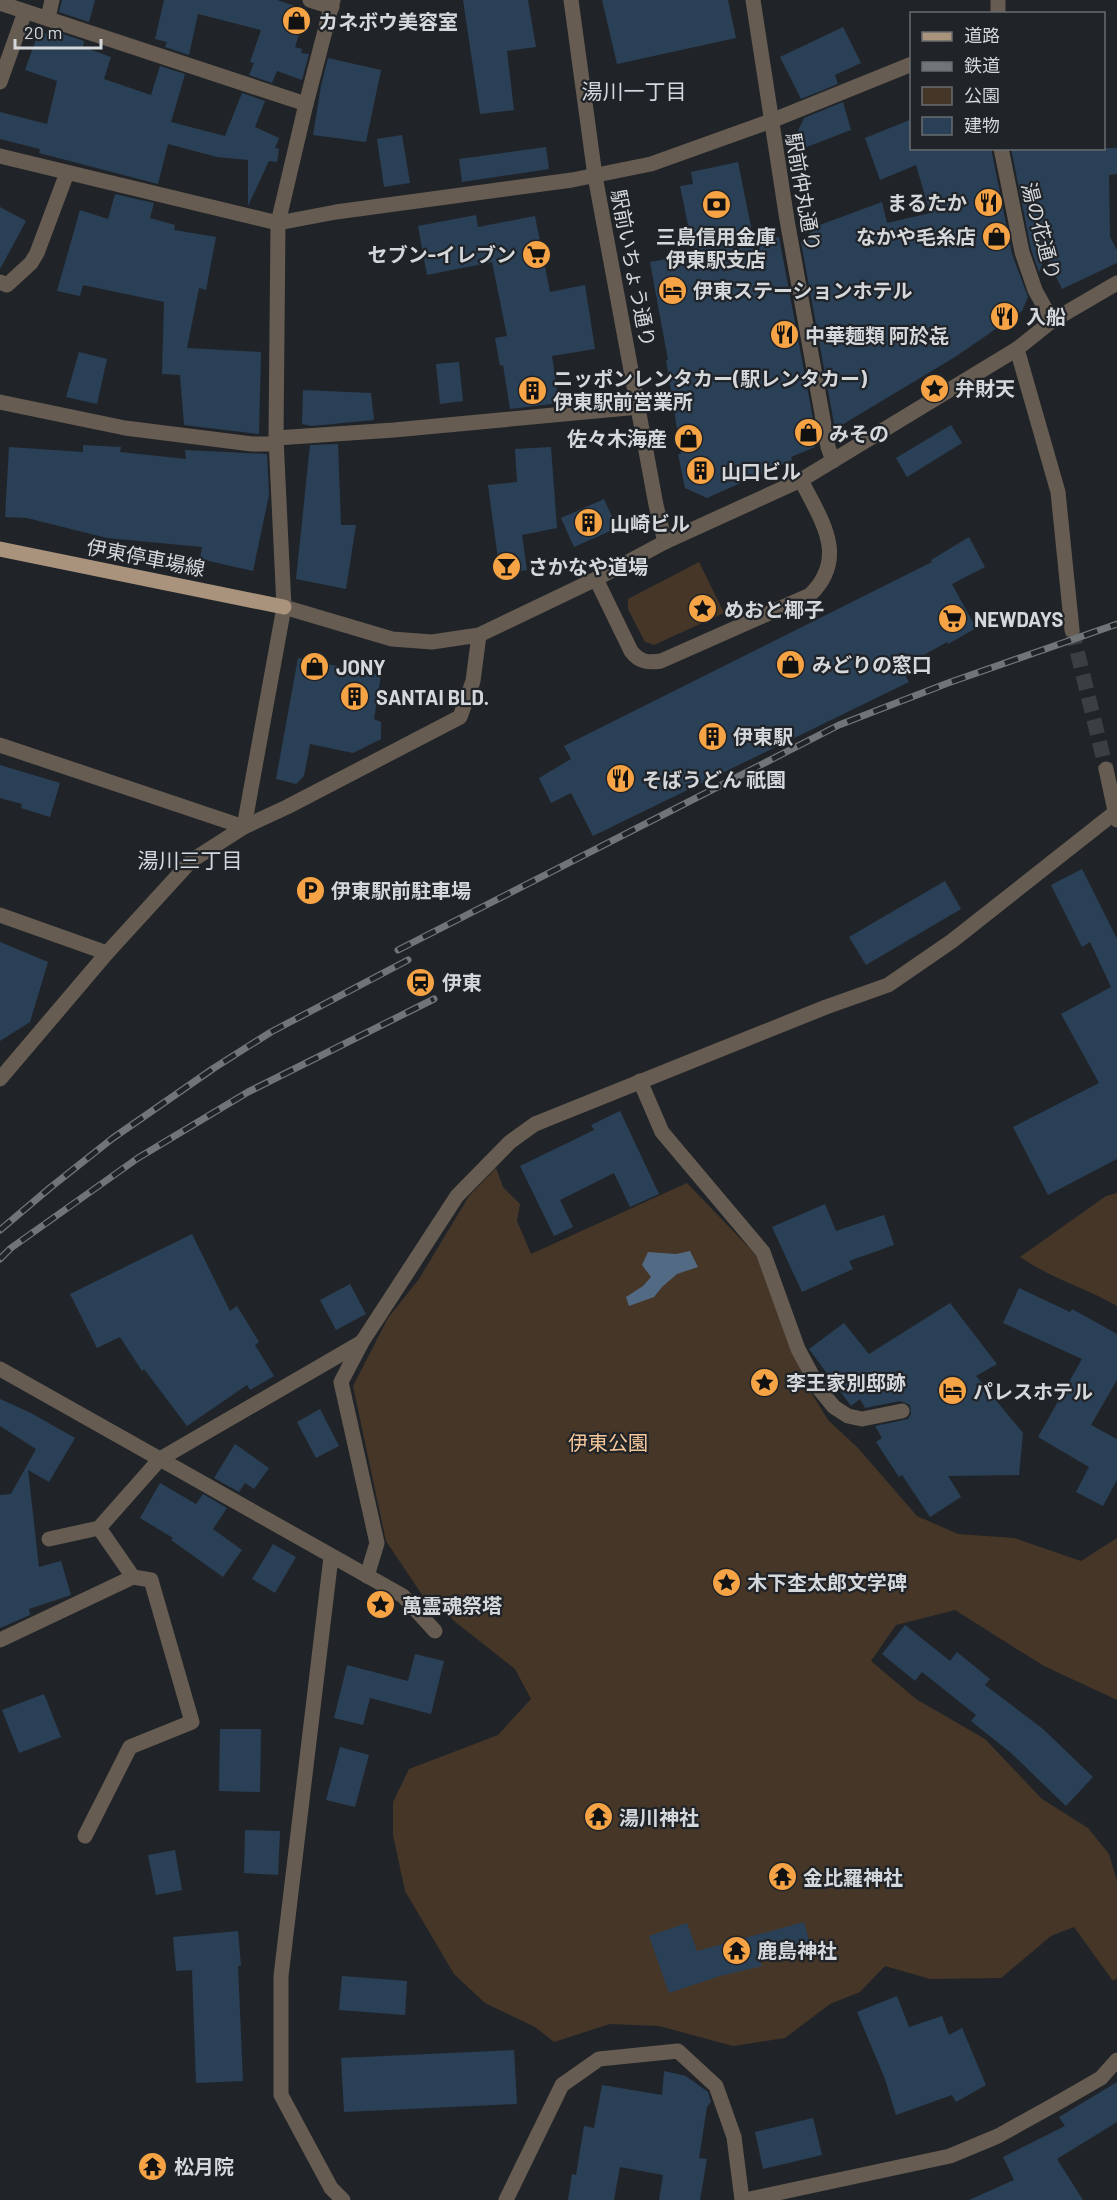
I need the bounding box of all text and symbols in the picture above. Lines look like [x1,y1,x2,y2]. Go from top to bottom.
shop icon: カネボウ美容室 [281,5,313,37]
place label: カネボウ美容室 [318,9,458,33]
scale bar [15,12,100,50]
legend [910,12,1105,150]
text: 20 m [24,21,62,43]
text: 道路 [964,24,1000,46]
text: 鉄道 [964,54,1000,76]
district label: 湯川一丁目 [582,78,687,103]
text: 公園 [964,84,1000,106]
text: 建物 [964,114,1000,136]
street label: 駅前仲丸通り [782,131,826,253]
street label: 湯の花通り [1017,180,1067,282]
restaurant icon: まるたか [972,186,1004,218]
street label: 駅前いちょう通り [607,187,661,349]
bank icon: 三島信用金庫 伊東駅支店 [700,189,732,221]
place label: まるたか [887,190,967,214]
shop icon: なかや毛糸店 [981,220,1013,252]
place label: 三島信用金庫 伊東駅支店 [656,224,776,271]
place label: なかや毛糸店 [856,224,976,248]
supermarket icon: セブン-イレブン [521,238,553,270]
place label: セブン-イレブン [368,242,516,266]
hotel icon: 伊東ステーションホテル [656,274,688,306]
place label: 伊東ステーションホテル [693,278,913,302]
restaurant icon: 入船 [989,300,1021,332]
place label: 入船 [1026,304,1066,328]
restaurant icon: 中華麺類 阿於㐂 [768,319,800,351]
place label: 中華麺類 阿於㐂 [805,323,949,347]
place label: ニッポンレンタカー(駅レンタカー) 伊東駅前営業所 [553,366,867,413]
place icon: 弁財天 [918,372,950,404]
building icon: ニッポンレンタカー(駅レンタカー) 伊東駅前営業所 [516,374,548,406]
place label: 弁財天 [955,376,1015,400]
shop icon: みその [792,417,824,449]
place label: みその [829,421,889,445]
shop icon: 佐々木海産 [672,422,704,454]
place label: 佐々木海産 [567,426,667,450]
building icon: 山口ビル [684,455,716,487]
place label: 山口ビル [721,459,801,483]
building icon: 山崎ビル [573,507,605,539]
place label: 山崎ビル [610,511,690,535]
street label: 伊東停車場線 [85,534,207,580]
bar icon: さかなや道場 [491,550,523,582]
place label: さかなや道場 [528,554,648,578]
place icon: めおと椰子 [687,593,719,625]
place label: めおと椰子 [724,597,824,621]
supermarket icon: NEWDAYS [937,603,969,635]
place label: NEWDAYS [974,607,1063,631]
shop icon: みどりの窓口 [775,648,807,680]
shop icon: JONY [299,651,331,683]
place label: みどりの窓口 [812,652,932,676]
place label: JONY [336,655,386,679]
building icon: SANTAI BLD. [339,681,371,713]
place label: SANTAI BLD. [376,685,489,709]
building icon: 伊東駅 [696,720,728,752]
place label: 伊東駅 [733,724,793,748]
restaurant icon: そばうどん 祇園 [605,763,637,795]
place label: そばうどん 祇園 [642,767,786,791]
district label: 湯川三丁目 [138,847,243,872]
parking icon: 伊東駅前駐車場 [294,874,326,906]
place label: 伊東駅前駐車場 [331,878,471,902]
station icon: 伊東 [405,966,437,998]
place label: 伊東 [442,970,482,994]
place icon: 李王家別邸跡 [749,1366,781,1398]
place label: 李王家別邸跡 [786,1370,906,1394]
hotel icon: パレスホテル [936,1375,968,1407]
place label: パレスホテル [973,1379,1093,1403]
park label: 伊東公園 [568,1430,648,1454]
place icon: 木下杢太郎文学碑 [710,1566,742,1598]
place label: 木下杢太郎文学碑 [747,1570,907,1594]
place icon: 萬霊魂祭塔 [365,1589,397,1621]
place label: 萬霊魂祭塔 [402,1593,502,1617]
temple icon: 湯川神社 [582,1801,614,1833]
place label: 湯川神社 [619,1805,699,1829]
temple icon: 金比羅神社 [766,1861,798,1893]
place label: 金比羅神社 [803,1865,903,1889]
temple icon: 鹿島神社 [720,1934,752,1966]
place label: 鹿島神社 [757,1938,837,1962]
temple icon: 松月院 [137,2150,169,2182]
place label: 松月院 [174,2154,234,2178]

